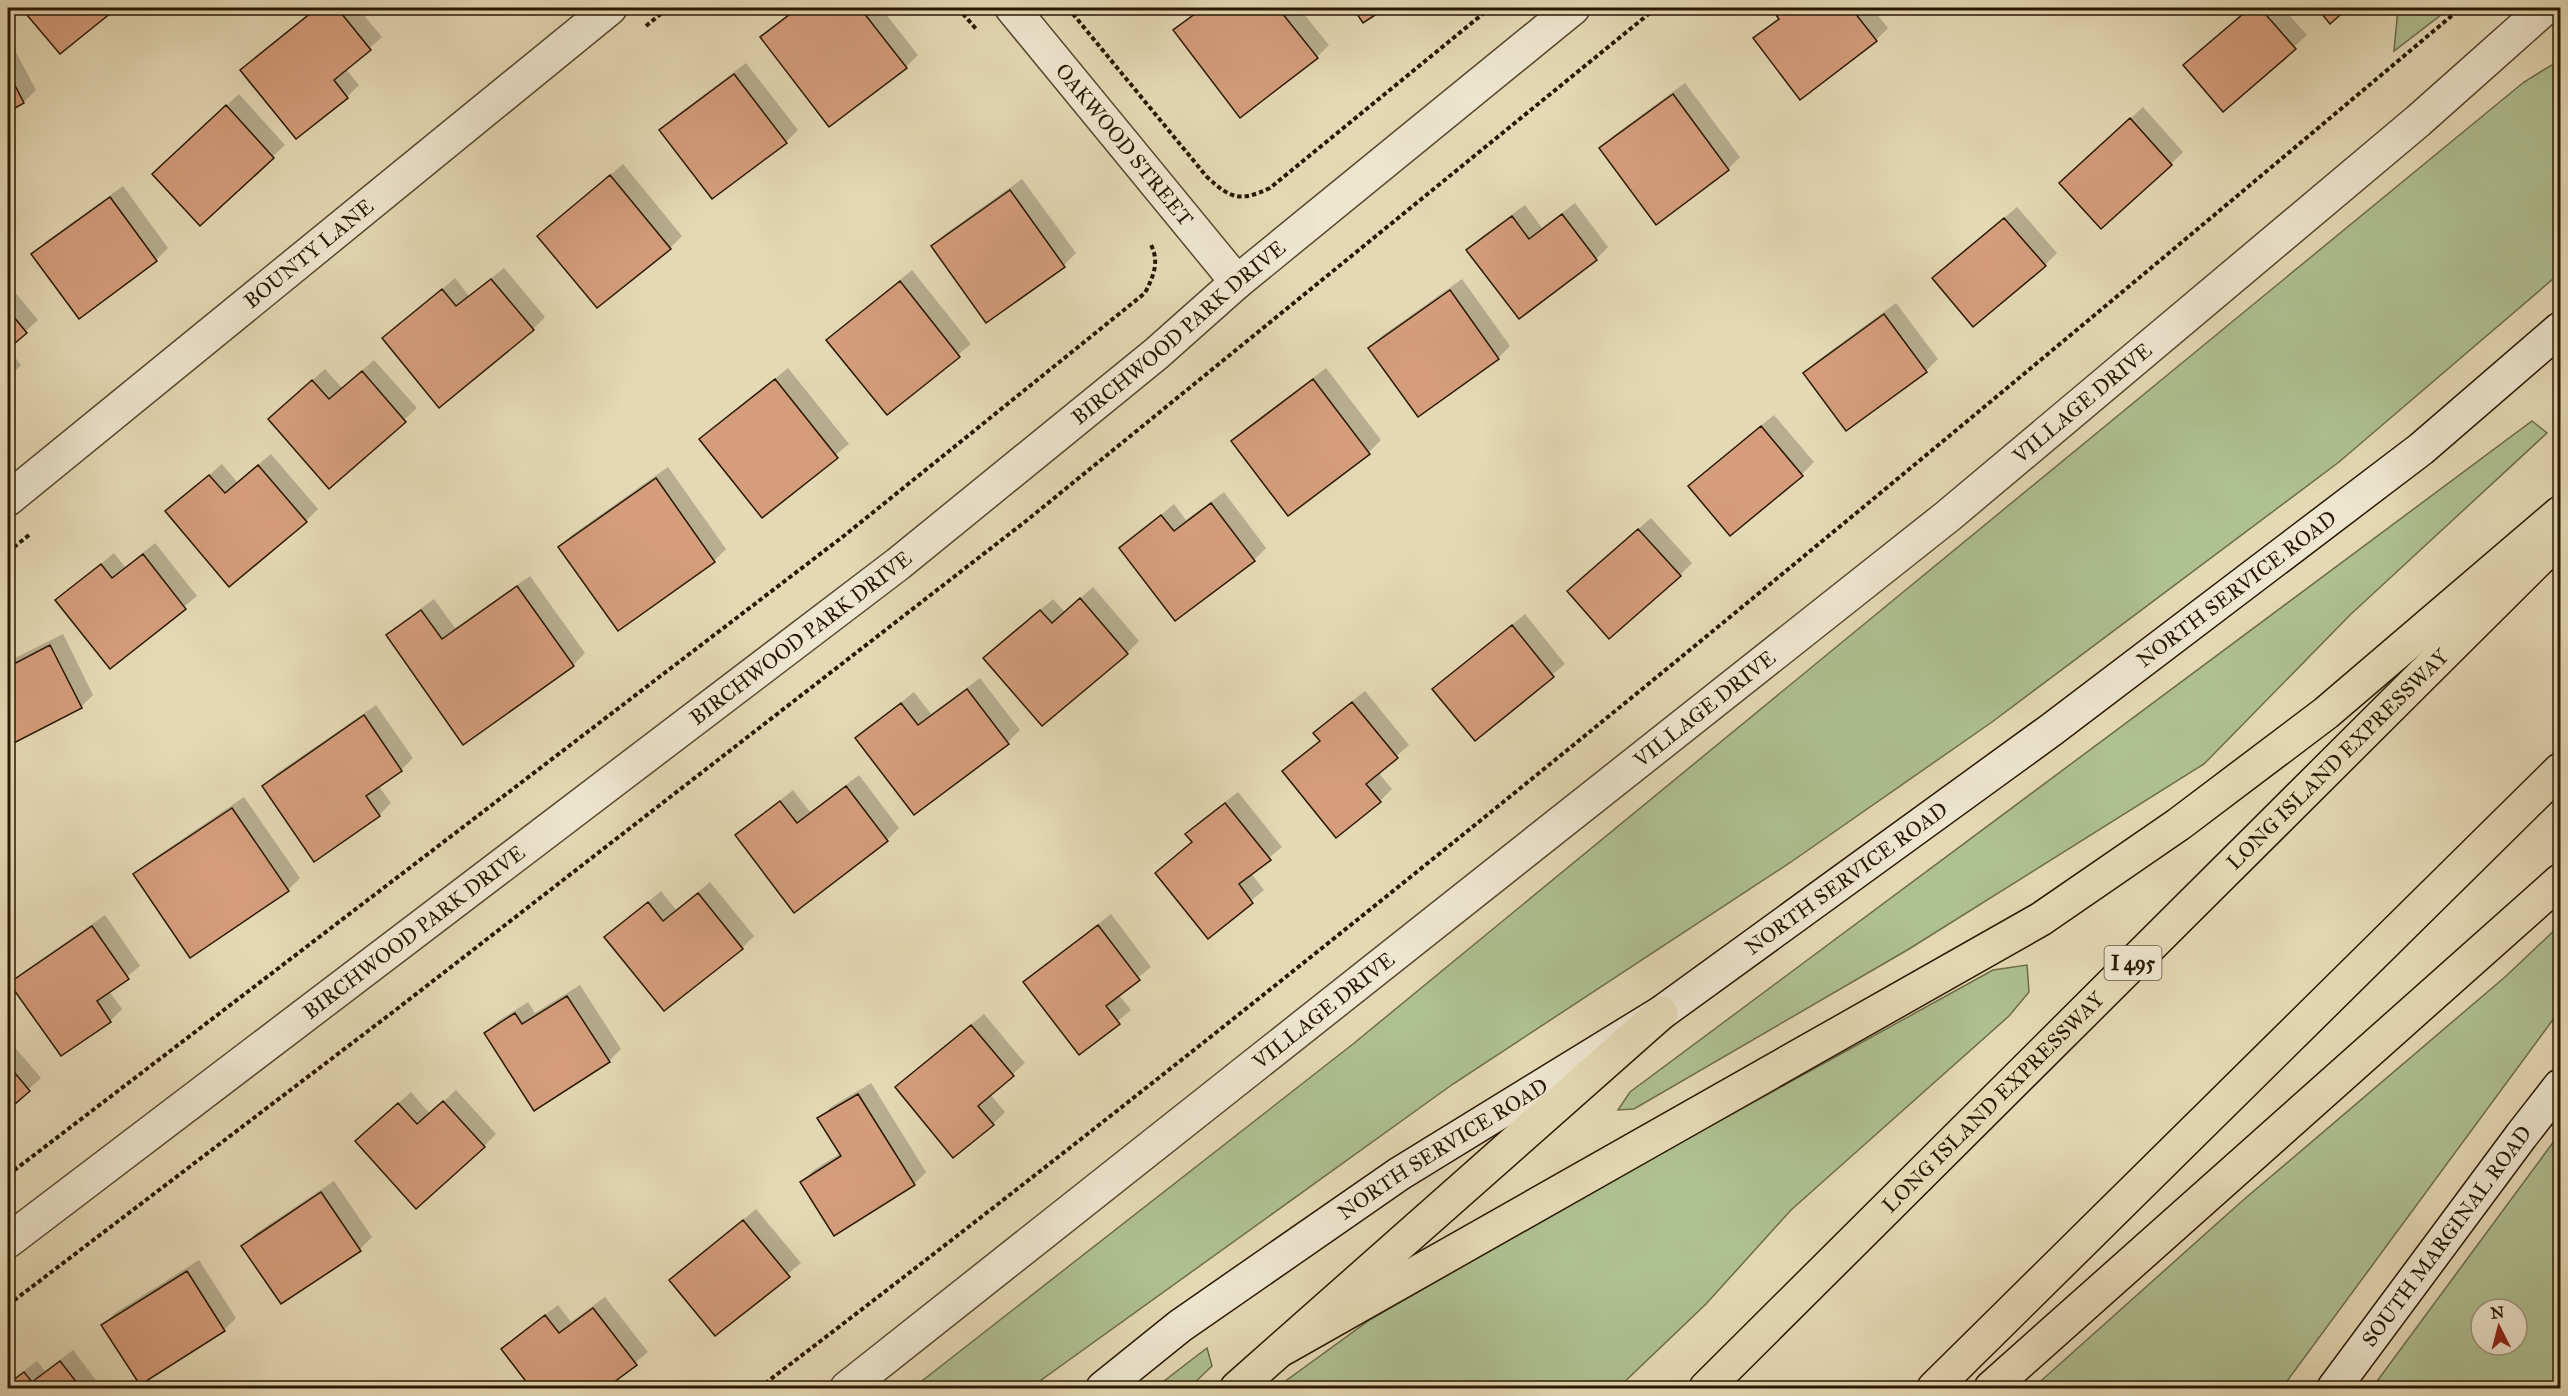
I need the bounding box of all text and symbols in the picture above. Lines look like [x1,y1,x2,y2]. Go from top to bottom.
street label: OAKWOOD STREET [1050,58,1199,231]
street label: BOUNTY LANE [239,193,379,314]
street label: BIRCHWOOD PARK DRIVE [1066,235,1291,430]
street label: VILLAGE DRIVE [2007,337,2157,470]
street label: NORTH SERVICE ROAD [2132,505,2342,673]
street label: BIRCHWOOD PARK DRIVE [685,545,917,731]
street label: LONG ISLAND EXPRESSWAY [2221,643,2454,875]
street label: VILLAGE DRIVE [1628,645,1781,773]
street label: NORTH SERVICE ROAD [1740,796,1953,961]
street label: BIRCHWOOD PARK DRIVE [298,840,530,1025]
street label: VILLAGE DRIVE [1247,946,1400,1075]
road number: I 495 [2104,946,2162,980]
street label: LONG ISLAND EXPRESSWAY [1877,986,2110,1218]
street label: NORTH SERVICE ROAD [1333,1073,1553,1225]
street label: SOUTH MARGINAL ROAD [2356,1122,2538,1352]
north arrow [2469,1297,2529,1357]

